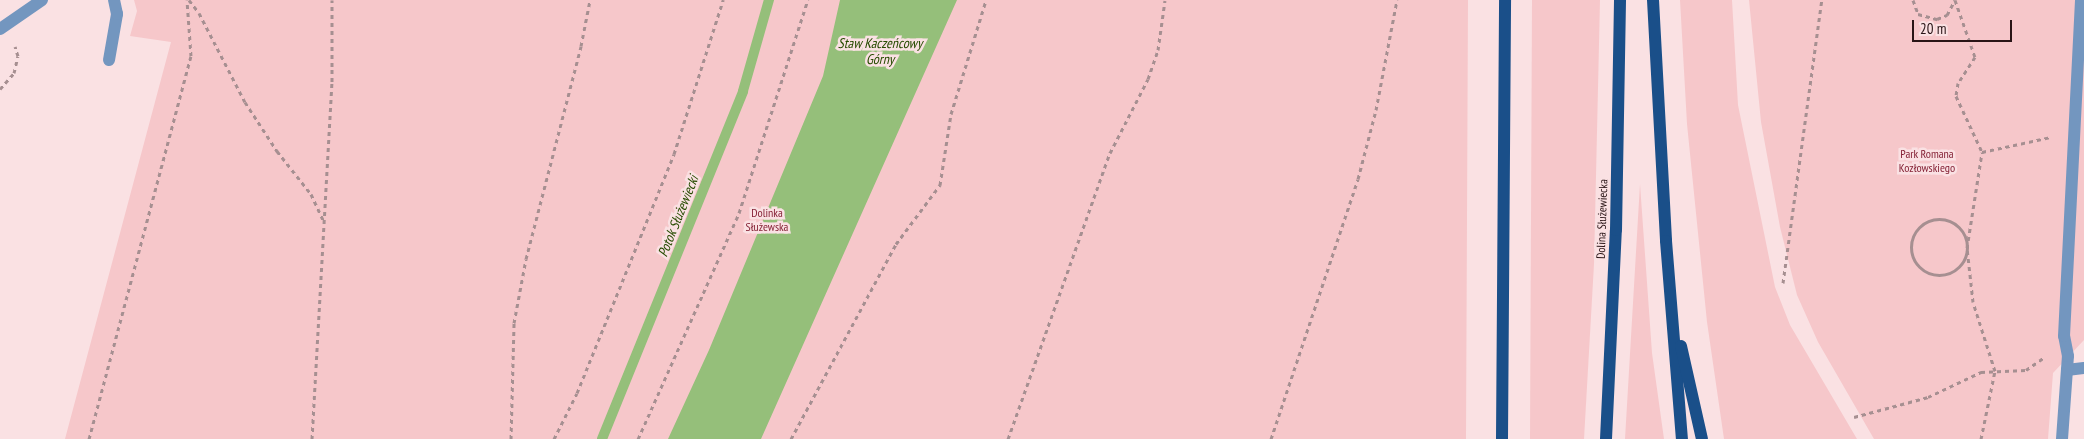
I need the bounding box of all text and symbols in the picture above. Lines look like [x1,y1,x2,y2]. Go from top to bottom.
scale bar [1914,10,2014,42]
text: 20 m [1920,19,1946,38]
water label: Staw Kaczeńcowy Górny [838,35,922,68]
park label: Park Romana Kozłowskiego [1899,147,1955,175]
water label: Potok Służewiecki [654,173,702,259]
street label: Dolina Służewiecka [1593,179,1611,259]
park label: Dolinka Służewska [746,206,788,234]

